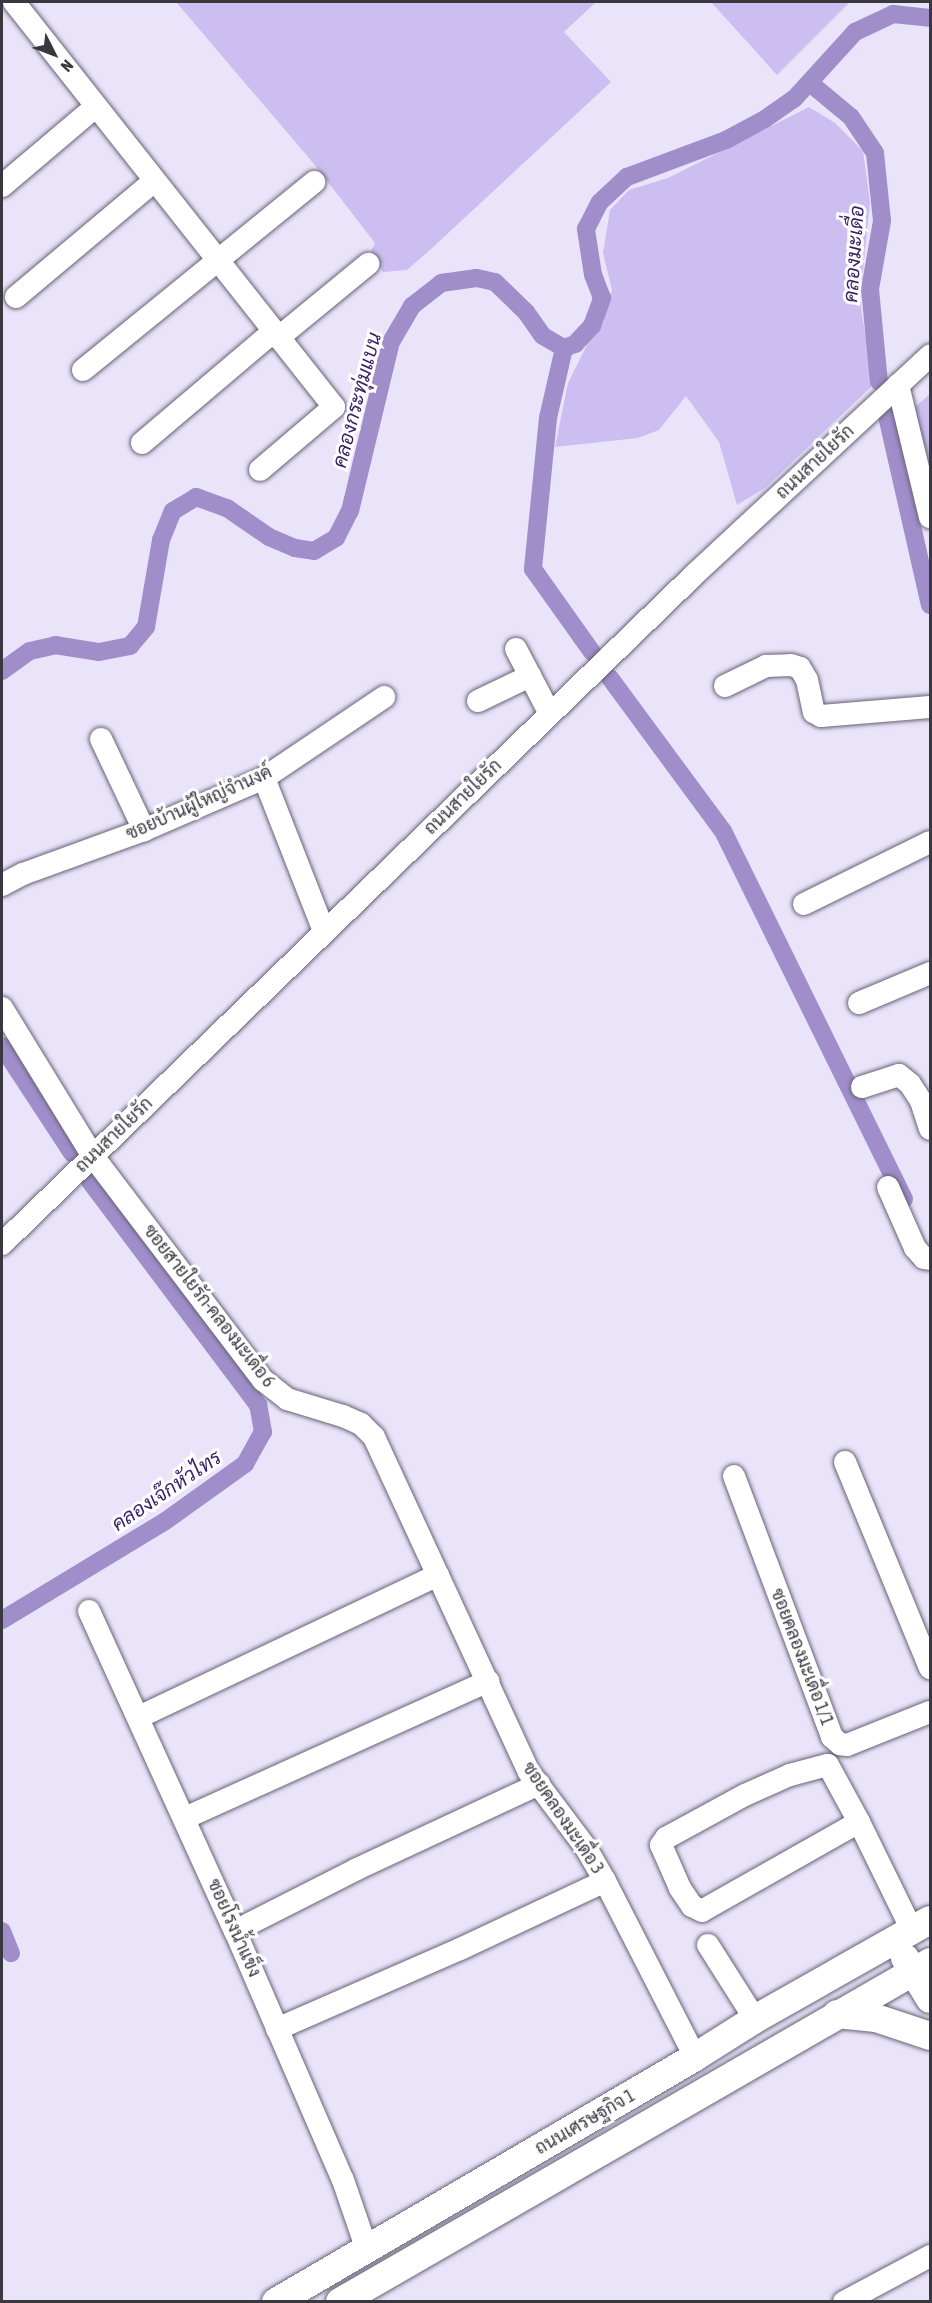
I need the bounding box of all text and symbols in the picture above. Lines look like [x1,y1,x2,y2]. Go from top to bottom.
north arrow [24,24,84,84]
text: N [58,57,77,76]
water label: คลองมะเดื่อ [838,205,868,303]
water label: คลองกระทุ่มแบน [326,330,386,470]
street label: ถนนสายใยรัก [771,420,859,504]
street label: ถนนสายใยรัก [420,755,506,839]
street label: ซอยบ้านผู้ใหญ่จำนงค์ [123,761,275,845]
street label: ถนนสายใยรัก [71,1093,157,1177]
street label: ซอยสายใยรัก-คลองมะเดื่อ 6 [139,1220,279,1392]
water label: คลองเจ๊กหัวไทร [107,1445,225,1535]
street label: ซอยคลองมะเดื่อ 1/1 [766,1585,838,1729]
street label: ซอยคลองมะเดื่อ 3 [518,1758,608,1878]
street label: ซอยโรงน้ำแข็ง [203,1876,265,1980]
street label: ถนนเศรษฐกิจ 1 [531,2085,639,2159]

